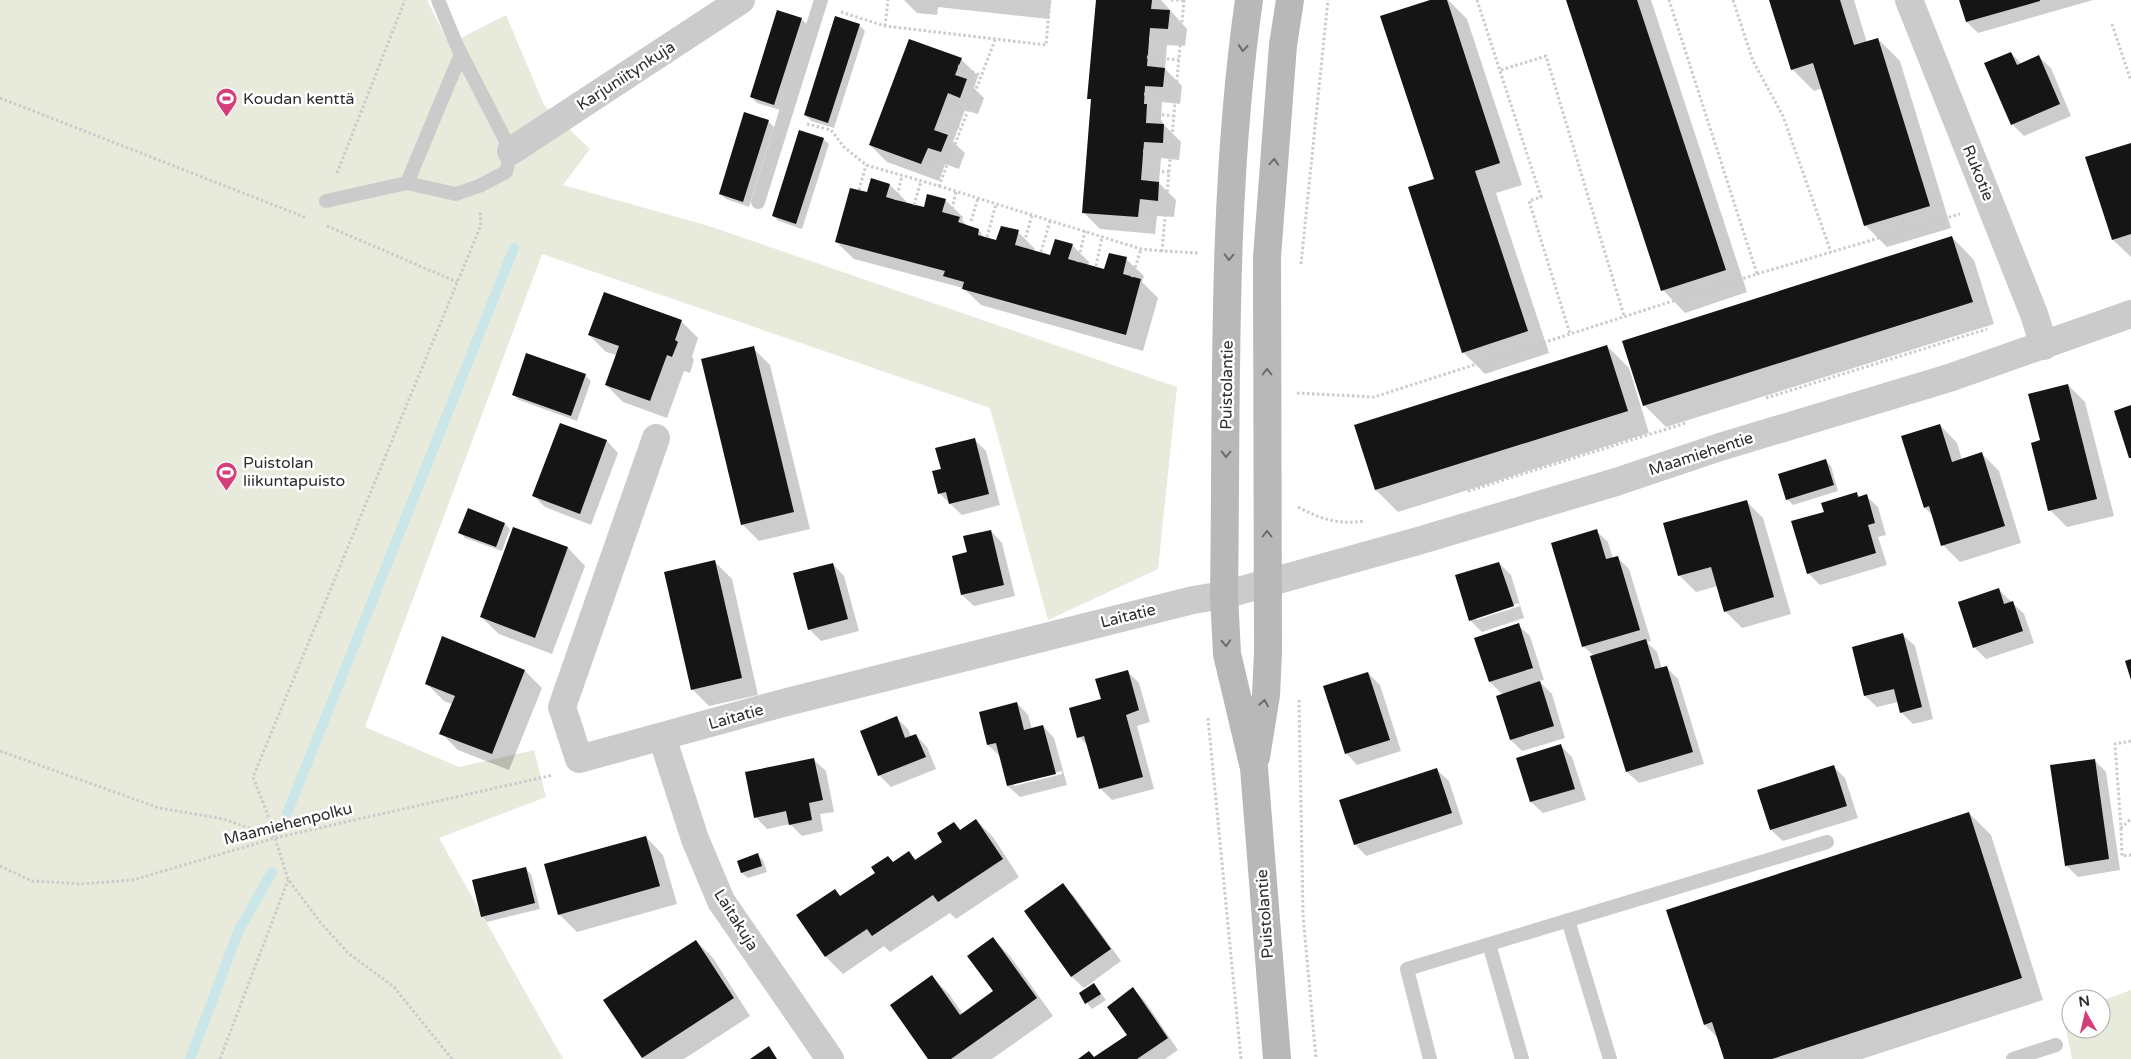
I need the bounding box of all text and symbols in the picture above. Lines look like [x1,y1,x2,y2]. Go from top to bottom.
street label: Karjuniitynkuja [573,37,679,115]
one-way arrow [1238,45,1249,53]
sports icon: Koudan kenttä [215,87,239,118]
place label: Koudan kenttä [243,89,355,109]
street label: Rukotie [1958,142,1998,204]
one-way arrow [1269,158,1280,166]
one-way arrow [1224,253,1235,261]
street label: Puistolantie [1216,340,1238,430]
one-way arrow [1262,367,1272,375]
street label: Maamiehentie [1646,428,1756,480]
one-way arrow [1221,451,1231,459]
place label: Puistolan liikuntapuisto [243,453,345,491]
sports icon: Puistolan liikuntapuisto [215,460,239,491]
one-way arrow [1262,530,1272,538]
street label: Laitatie [1098,599,1158,633]
one-way arrow [1221,640,1232,648]
one-way arrow [1259,698,1269,707]
street label: Laitatie [706,700,766,734]
street label: Maamiehenpolku [222,798,354,850]
street label: Puistolantie [1252,869,1278,959]
street label: Laitakuja [709,886,763,954]
north arrow [2061,989,2111,1039]
text: N [2078,992,2091,1011]

